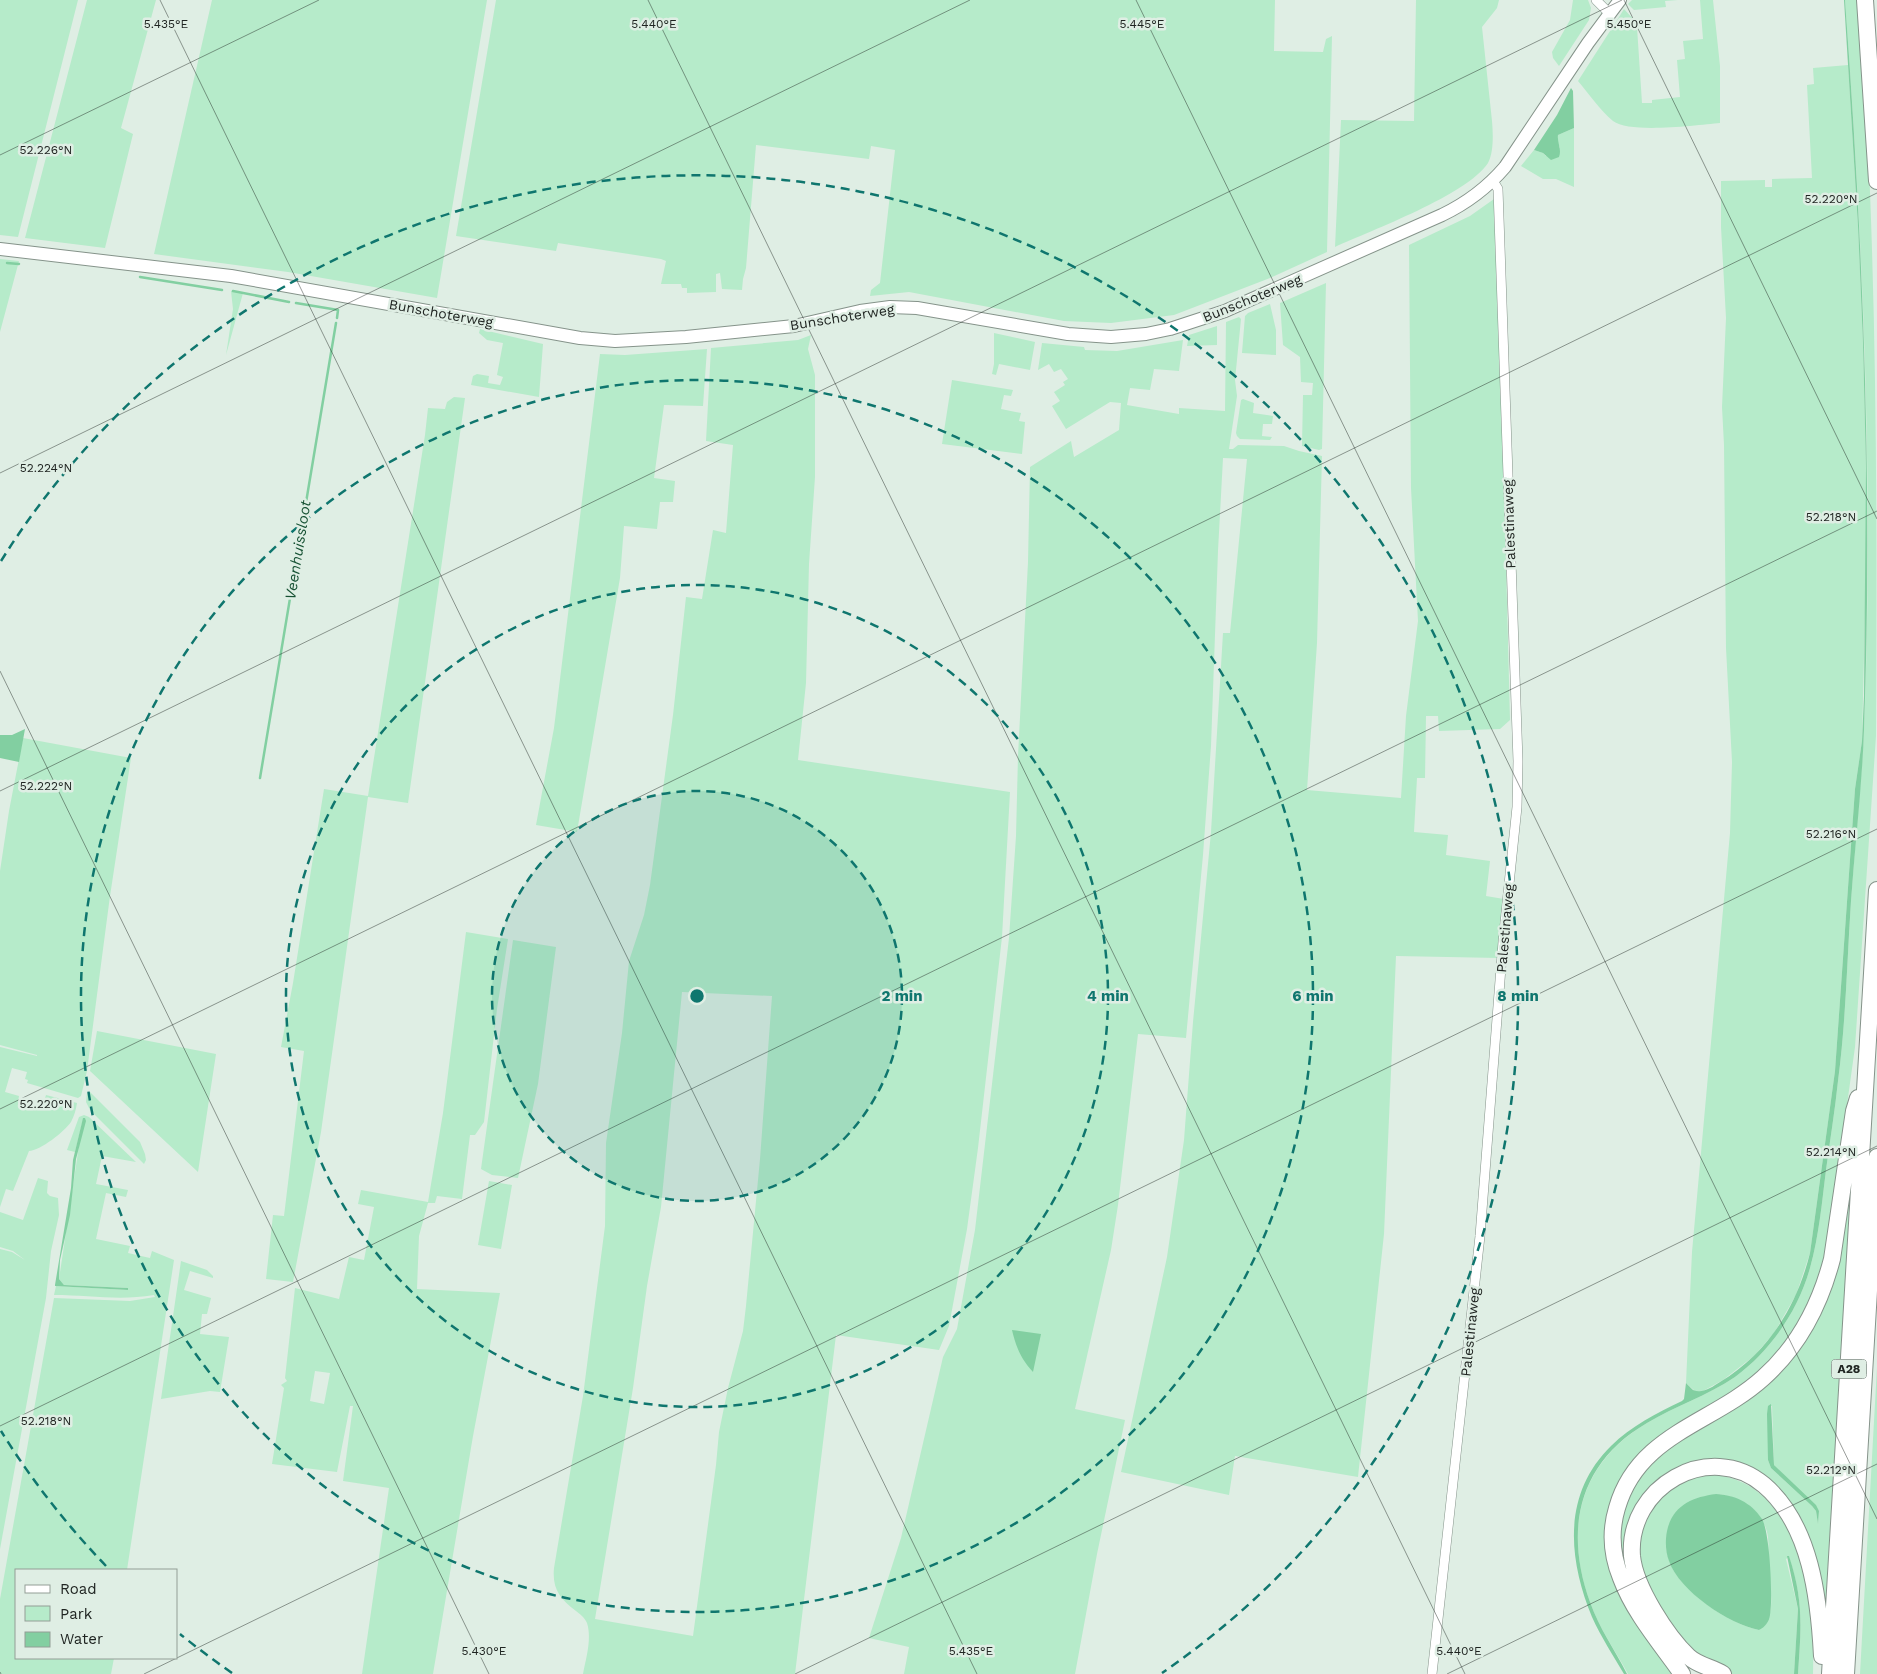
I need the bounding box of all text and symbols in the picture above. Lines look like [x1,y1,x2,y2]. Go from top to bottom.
text: 5.435°E [144,17,189,31]
text: 5.440°E [631,17,677,31]
text: 5.445°E [1120,17,1165,31]
text: 5.450°E [1606,17,1652,31]
text: 52.226°N [20,143,72,157]
text: 52.220°N [1805,192,1857,206]
street label: Bunschoterweg [1200,271,1304,325]
street label: Bunschoterweg [388,296,495,330]
street label: Bunschoterweg [789,301,896,333]
text: 52.224°N [20,461,72,475]
street label: Palestinaweg [1499,479,1519,569]
water label: Veenhuissloot [281,498,315,601]
text: 52.218°N [1806,510,1856,524]
text: 52.222°N [20,779,72,793]
text: 52.216°N [1806,827,1856,841]
street label: Palestinaweg [1493,882,1517,973]
centre of rings [688,987,706,1005]
text: 2 min [881,987,923,1005]
text: 4 min [1087,987,1129,1005]
text: 6 min [1292,987,1334,1005]
text: 8 min [1497,987,1539,1005]
text: 52.220°N [20,1097,72,1111]
text: 52.214°N [1806,1145,1856,1159]
street label: Palestinaweg [1457,1286,1483,1377]
road number: A28 [1832,1360,1866,1378]
text: 52.218°N [21,1414,71,1428]
text: 52.212°N [1806,1463,1856,1477]
legend [15,1569,178,1659]
text: Road [60,1580,97,1598]
text: Park [60,1605,93,1623]
text: Water [60,1630,103,1648]
text: 5.430°E [461,1644,507,1658]
text: 5.435°E [949,1644,994,1658]
text: 5.440°E [1436,1644,1482,1658]

